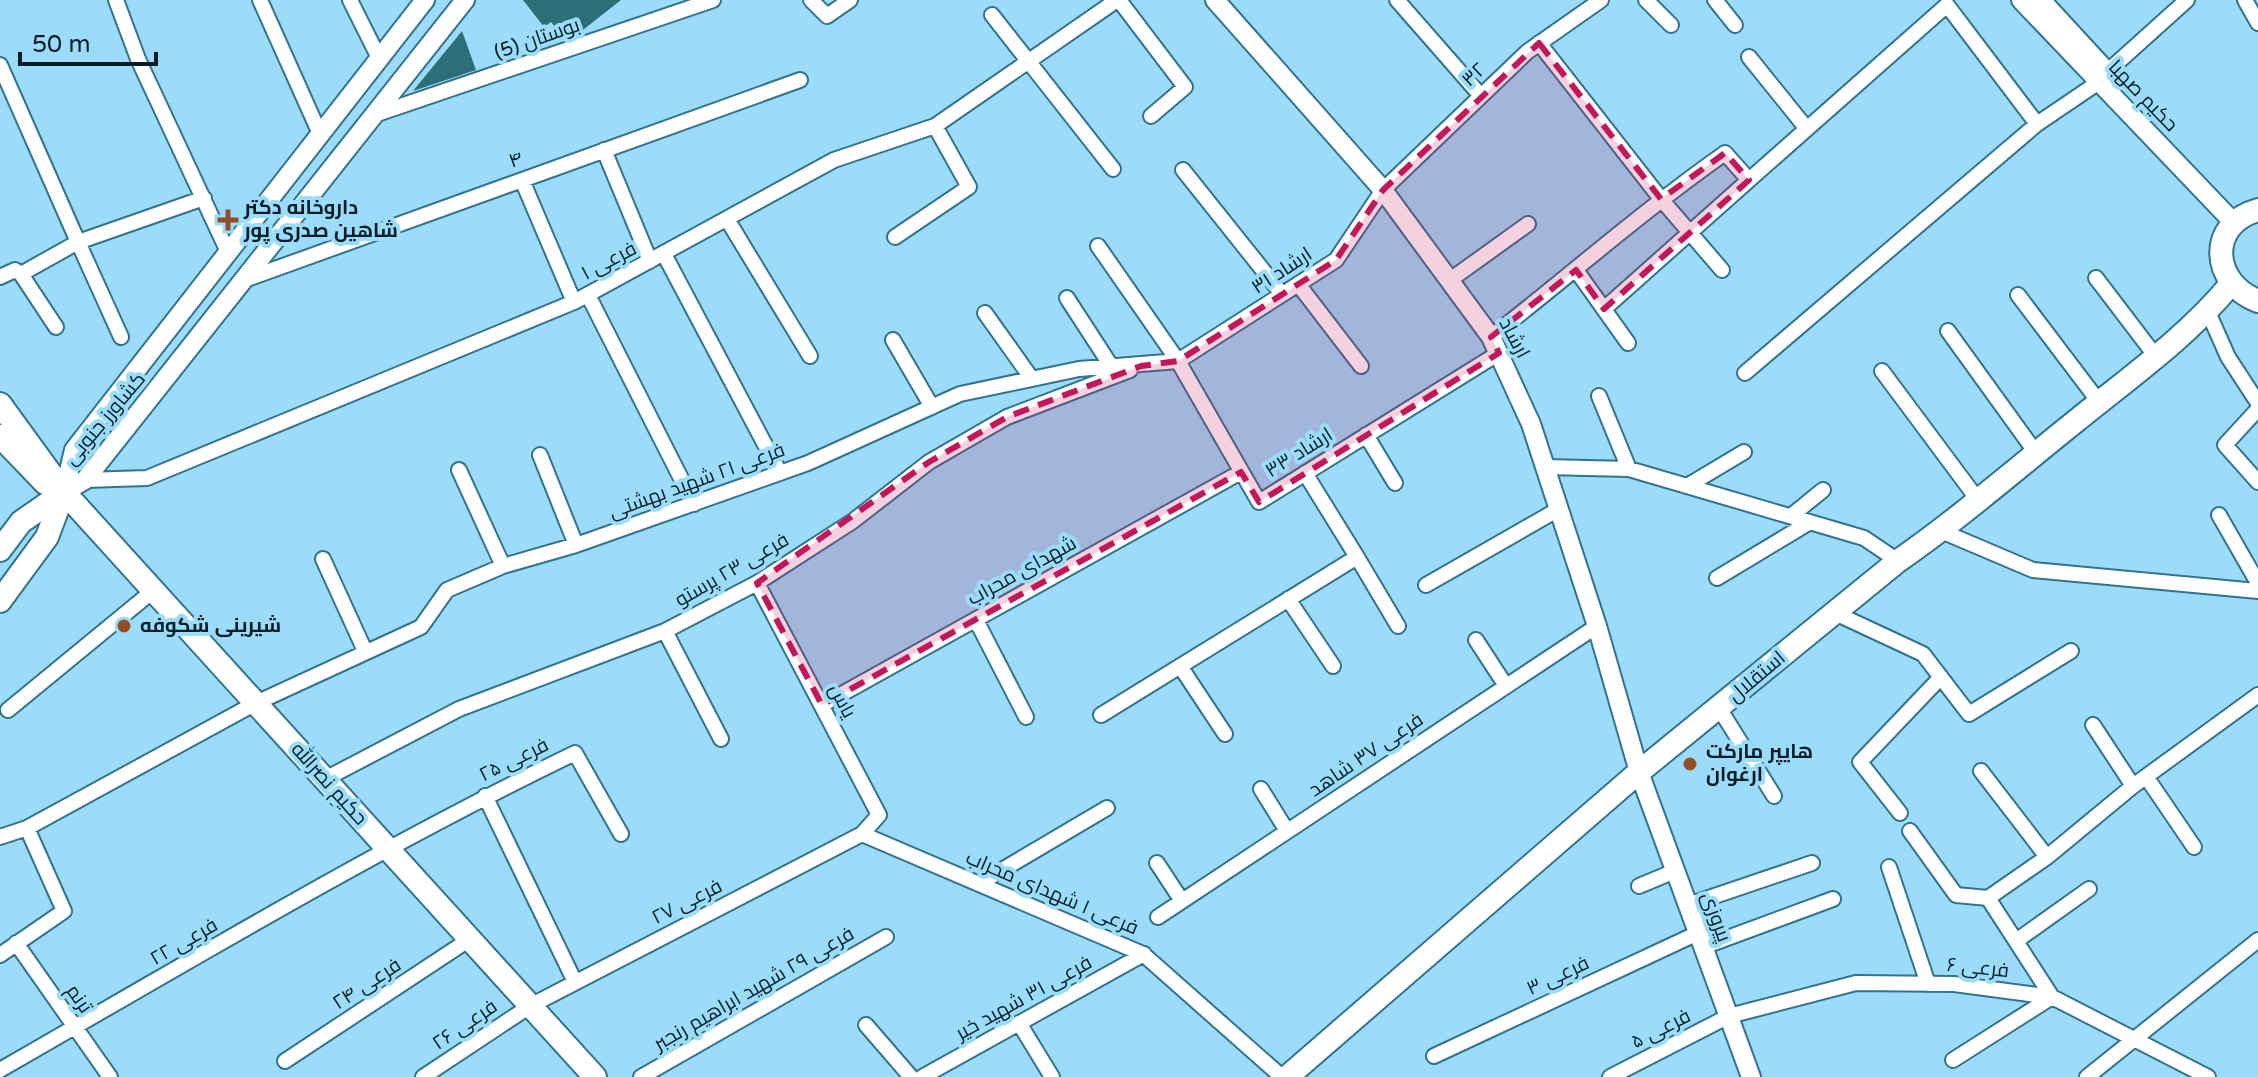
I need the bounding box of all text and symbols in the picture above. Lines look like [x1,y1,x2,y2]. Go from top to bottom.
street label: بوستان (5) [491,13,583,65]
scale bar [20,16,156,66]
text: 50 m [32,30,90,59]
street label: حکیم صهبا [2102,55,2183,137]
street label: ۳۲ [1457,58,1491,92]
street label: ۴ [506,146,526,174]
place label: داروخانه دکتر شاهین صدری پور [243,196,398,244]
marker: داروخانه دکتر شاهین صدری پور [219,211,237,229]
street label: فرعی ۱ [577,237,641,285]
street label: ارشاد ۳۱ [1247,243,1317,299]
street label: ارشاد [1493,313,1535,363]
street label: کشاورز جنوبی [59,368,151,470]
street label: ارشاد ۳۳ [1261,423,1337,483]
street label: فرعی ۲۱ شهید بهشتی [606,438,788,524]
street label: فرعی ۲۳ پرستو [671,528,793,612]
street label: شهدای محراب [963,531,1081,611]
place label: شیرینی شکوفه [140,614,281,638]
marker: شیرینی شکوفه [115,617,133,635]
street label: استقلال [1723,646,1791,708]
street label: یاس [823,680,861,723]
street label: فرعی ۳۷ شاهد [1304,708,1428,802]
street label: فرعی ۲۵ [475,733,553,787]
street label: حکیم نصرالله [285,736,374,831]
place label: هایپر مارکت ارغوان [1706,740,1813,787]
marker: هایپر مارکت ارغوان [1681,755,1699,773]
street label: فرعی ۱ شهدای محراب [962,846,1142,940]
street label: فرعی ۲۷ [648,874,726,930]
street label: پیروزی [1696,889,1736,946]
street label: فرعی ۲۲ [146,913,222,971]
street label: فرعی ۲۹ شهید ابراهیم رنجبر [649,922,859,1058]
street label: فرعی ۳۱ شهید خیر [951,951,1096,1046]
street label: فرعی ۳ [1523,951,1593,1001]
street label: فرعی ۲۴ [328,953,406,1015]
street label: فرعی ۶ [1946,953,2010,983]
street label: ترنم [60,980,98,1019]
street label: فرعی ۲۶ [428,995,502,1055]
street label: فرعی ۵ [1627,1004,1695,1054]

